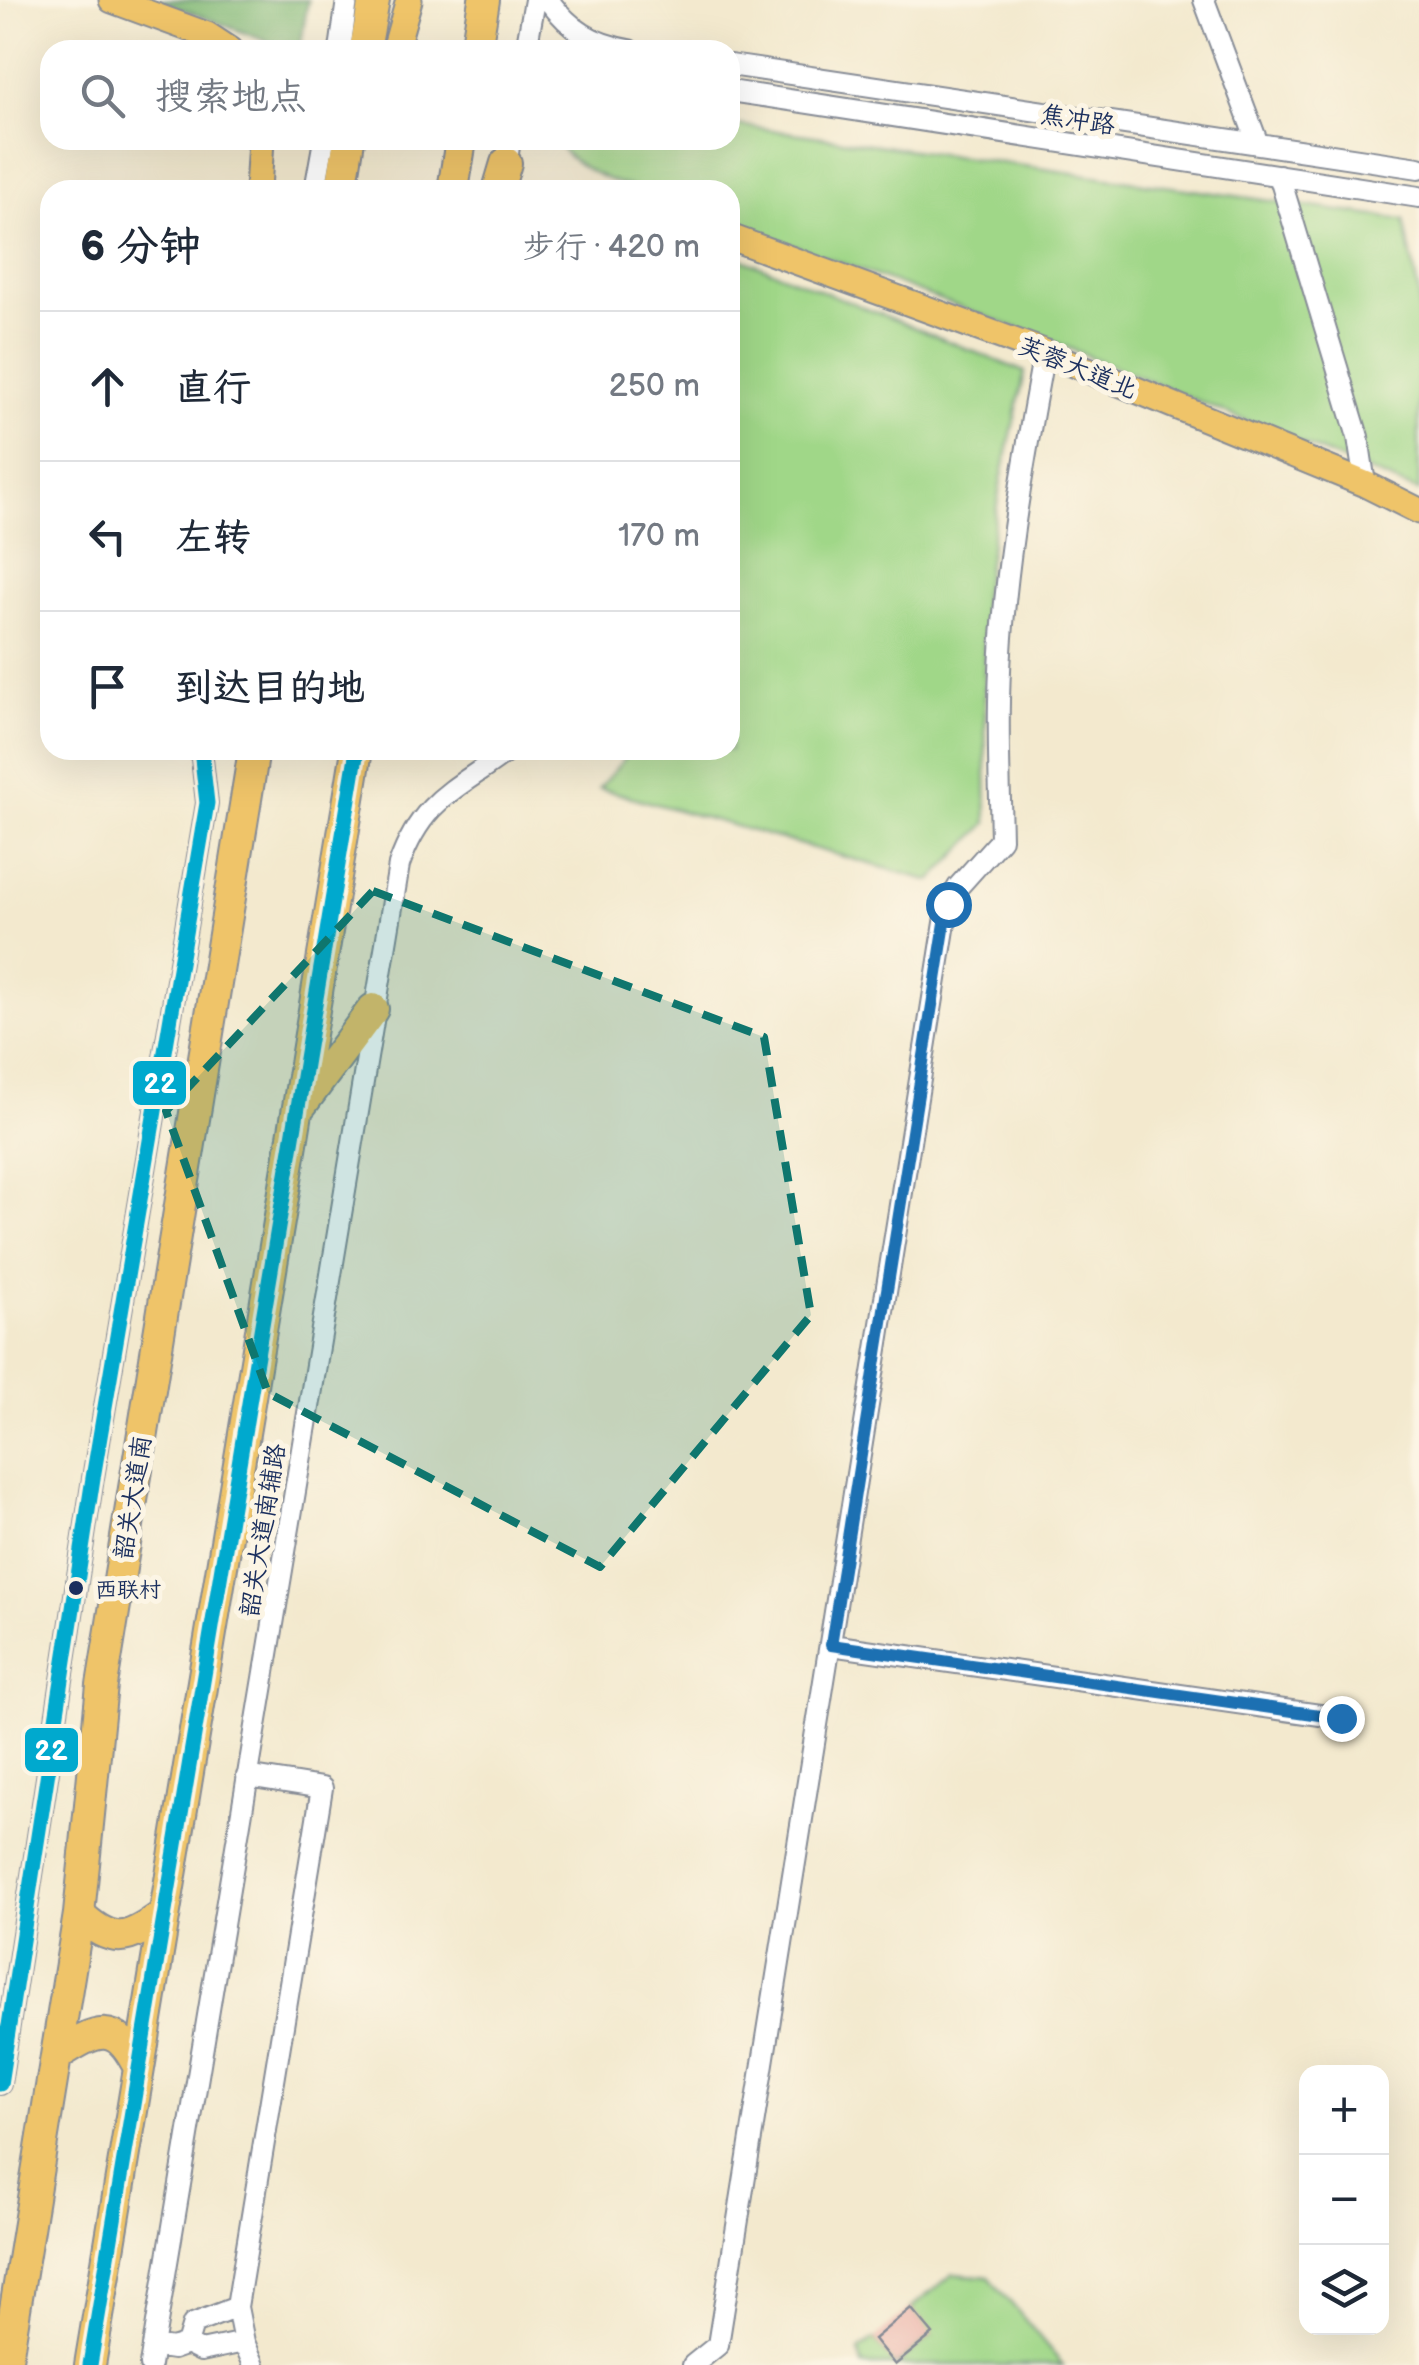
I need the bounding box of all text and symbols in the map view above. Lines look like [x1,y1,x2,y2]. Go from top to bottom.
search box [40,40,740,150]
icon: search [75,68,130,123]
text: 搜索地点 [155,75,307,120]
street label: 焦冲路 [1038,99,1117,142]
text: 6 分钟 [80,222,201,273]
text: 步行 · 420 m [523,228,700,267]
street label: 芙蓉大道北 [1014,331,1141,406]
icon: ahead [80,359,135,414]
text: 直行 [175,366,251,411]
text: 250 m [609,367,700,406]
icon: left [80,509,135,564]
text: 左转 [175,516,251,561]
text: 170 m [618,517,700,556]
icon: arrive [80,659,135,714]
text: 到达目的地 [175,666,365,711]
route start [926,882,972,928]
line badge: 22 [131,1059,188,1107]
text: 22 [143,1068,177,1101]
street label: 韶关大道南 [108,1433,159,1561]
street label: 韶关大道南辅路 [234,1441,292,1619]
place label: 西联村 [95,1577,161,1604]
marker: 西联村 [66,1578,86,1598]
route end [1319,1696,1365,1742]
line badge: 22 [23,1726,80,1774]
text: 22 [34,1735,68,1768]
map controls [1299,2065,1389,2335]
button: + [1299,2065,1389,2155]
button: − [1299,2155,1389,2245]
button: layers [1299,2245,1389,2335]

